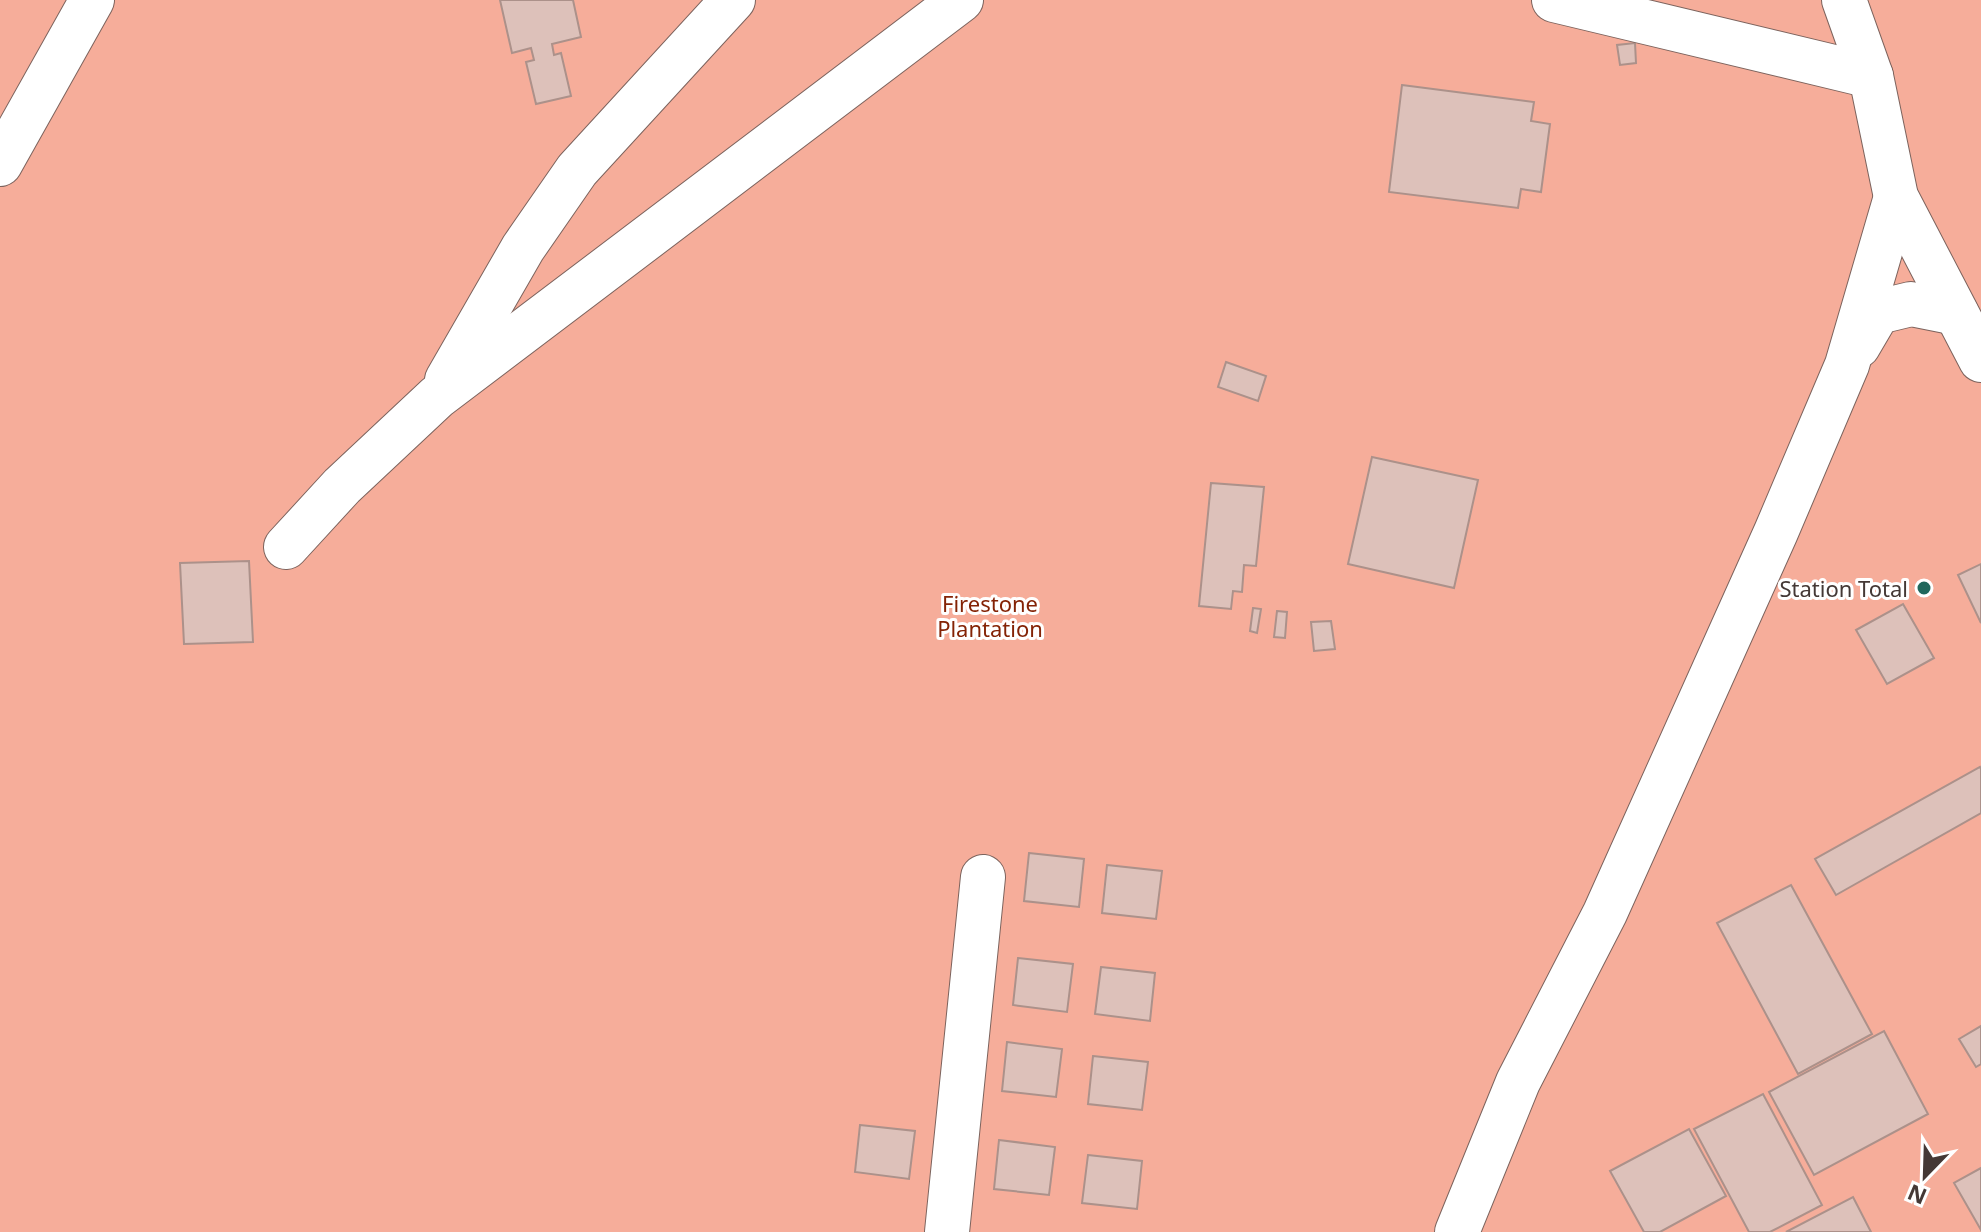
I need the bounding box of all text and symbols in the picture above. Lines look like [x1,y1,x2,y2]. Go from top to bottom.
place label: Station Total [1779,573,1908,603]
marker: Station Total [1915,579,1933,597]
park label: Firestone Plantation [937,588,1043,643]
north arrow [1885,1136,1965,1216]
text: N [1903,1178,1931,1213]

